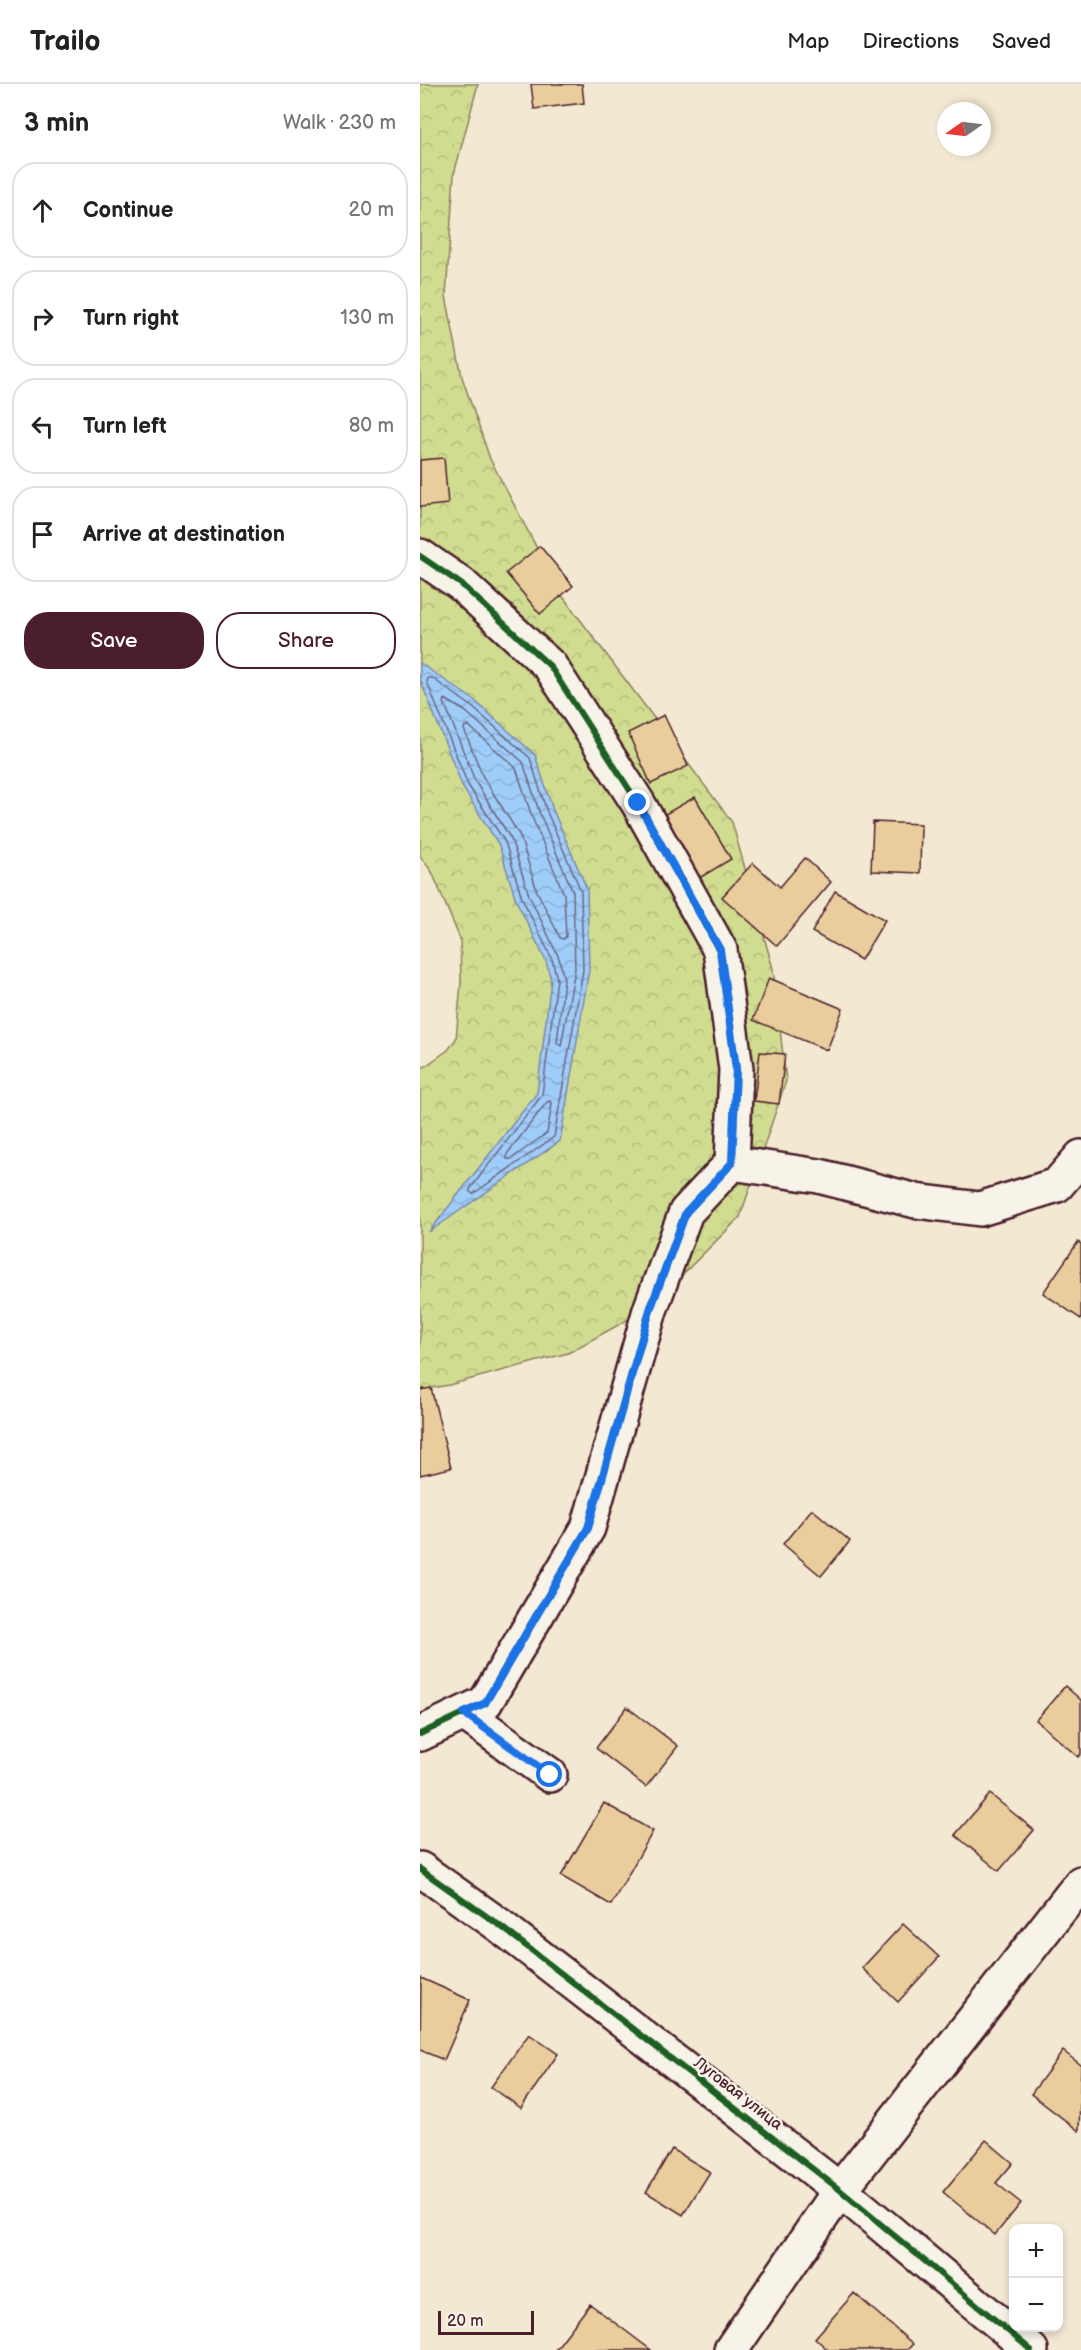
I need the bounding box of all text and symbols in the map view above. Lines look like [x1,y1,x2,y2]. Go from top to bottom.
text: Trailo [30,25,101,58]
text: Map [787,29,830,54]
text: Directions [863,29,959,54]
text: Saved [992,29,1051,54]
north arrow [937,102,991,156]
text: 3 min [24,108,89,139]
text: Walk · 230 m [283,111,396,135]
icon: ahead [26,194,59,227]
text: Continue [83,197,173,224]
text: 20 m [349,198,394,222]
icon: right [26,302,59,335]
text: Turn right [83,305,179,332]
text: 130 m [340,306,394,330]
icon: left [26,410,59,443]
text: Turn left [83,413,167,440]
text: 80 m [349,414,394,438]
icon: arrive [26,518,59,551]
text: Arrive at destination [83,521,285,548]
button: Save [24,612,204,669]
button: Share [216,612,396,669]
route end [624,789,650,815]
route start [536,1761,562,1787]
street label: Луговая улица [689,2053,786,2135]
map controls [1009,2224,1063,2332]
button: + [1009,2224,1063,2278]
button: − [1009,2278,1063,2332]
scale bar [438,2308,534,2336]
text: 20 m [447,2312,483,2331]

